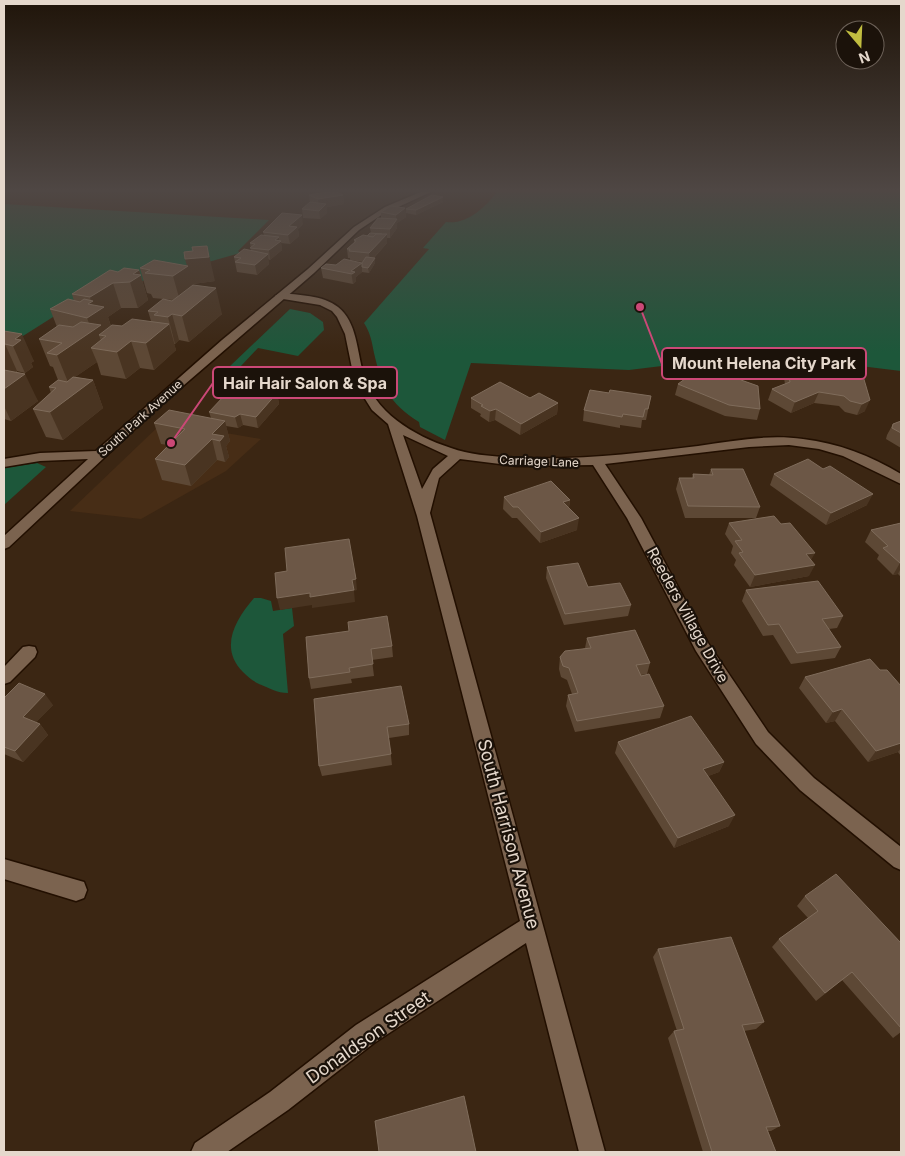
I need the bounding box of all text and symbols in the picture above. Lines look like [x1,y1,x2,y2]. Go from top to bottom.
north arrow [835,20,885,70]
text: N [857,48,872,68]
callout: Mount Helena City Park [662,348,866,379]
text: Mount Helena City Park [672,353,857,373]
callout: Hair Hair Salon & Spa [213,367,397,398]
text: Hair Hair Salon & Spa [223,373,387,393]
street label: South Park Avenue [95,376,185,460]
street label: Carriage Lane [499,452,579,470]
street label: Reeders Village Drive [643,544,733,686]
street label: South Harrison Avenue [474,737,544,931]
street label: Donaldson Street [302,986,434,1088]

